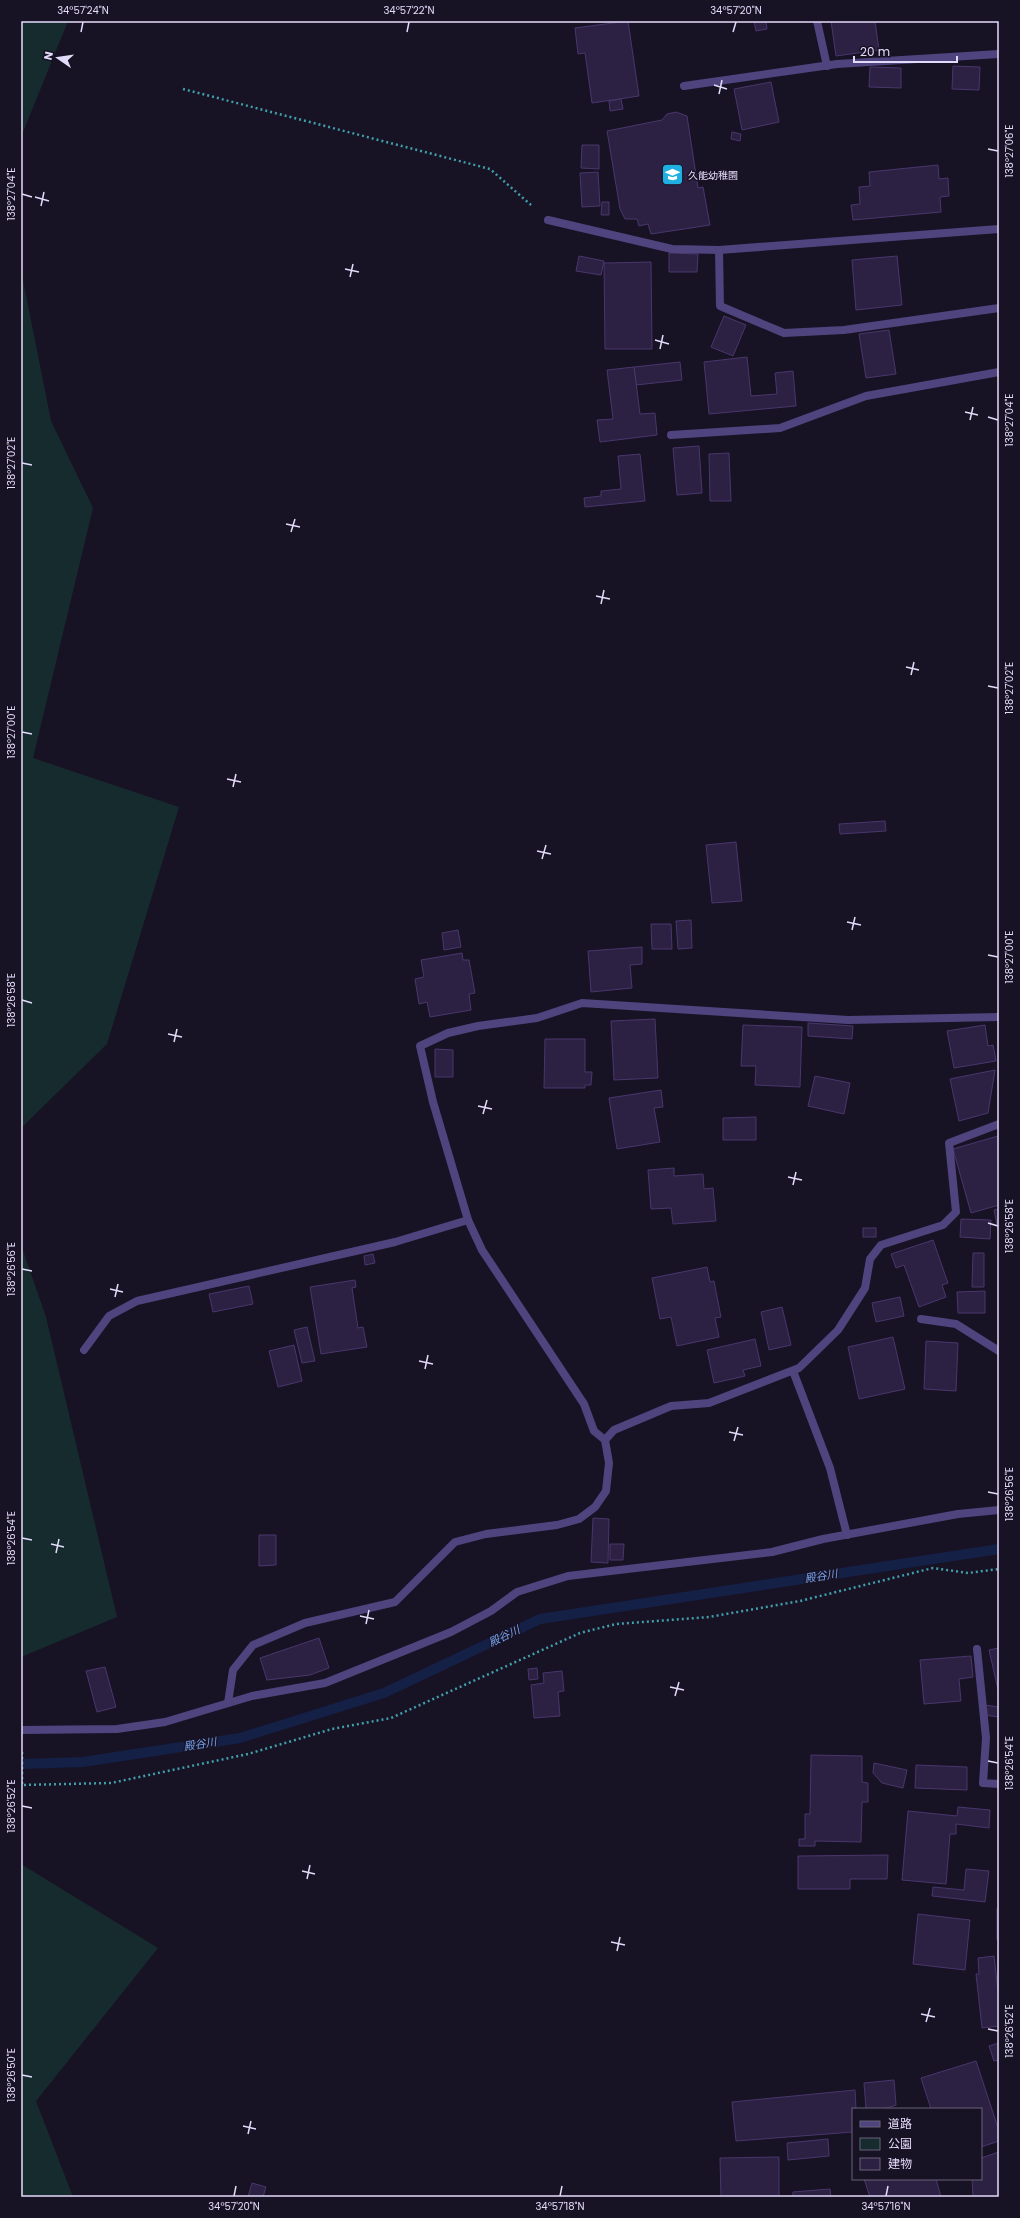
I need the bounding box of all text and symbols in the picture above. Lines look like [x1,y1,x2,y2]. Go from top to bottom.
text: 34°57'24"N [57,3,109,18]
text: 34°57'22"N [383,3,435,18]
text: 34°57'20"N [710,3,762,18]
north arrow [38,38,78,78]
scale bar [854,38,957,64]
text: 20 m [860,43,890,60]
text: N [40,50,57,62]
text: 138°27'06"E [1002,125,1017,177]
school or university icon: 久能幼稚園 [659,162,685,188]
text: 138°27'04"E [4,168,19,220]
place label: 久能幼稚園 [688,168,738,183]
text: 138°27'04"E [1002,394,1017,446]
text: 138°27'02"E [4,437,19,489]
text: 138°27'02"E [1002,662,1017,714]
text: 138°27'00"E [4,706,19,758]
text: 138°27'00"E [1002,931,1017,983]
text: 138°26'58"E [4,973,19,1027]
text: 138°26'58"E [1002,1199,1017,1253]
text: 138°26'56"E [4,1242,19,1296]
text: 138°26'56"E [1002,1467,1017,1521]
text: 138°26'54"E [4,1511,19,1565]
water label: 殿谷川 [803,1565,840,1586]
water label: 殿谷川 [486,1621,523,1650]
water label: 殿谷川 [182,1733,219,1754]
text: 138°26'54"E [1002,1736,1017,1790]
text: 138°26'52"E [4,1779,19,1833]
text: 138°26'52"E [1002,2004,1017,2058]
text: 138°26'50"E [4,2048,19,2102]
legend [852,2108,982,2180]
text: 道路 [888,2115,912,2132]
text: 公園 [888,2135,912,2152]
text: 建物 [888,2155,912,2172]
text: 34°57'20"N [208,2199,260,2214]
text: 34°57'18"N [535,2199,585,2214]
text: 34°57'16"N [861,2199,911,2214]

